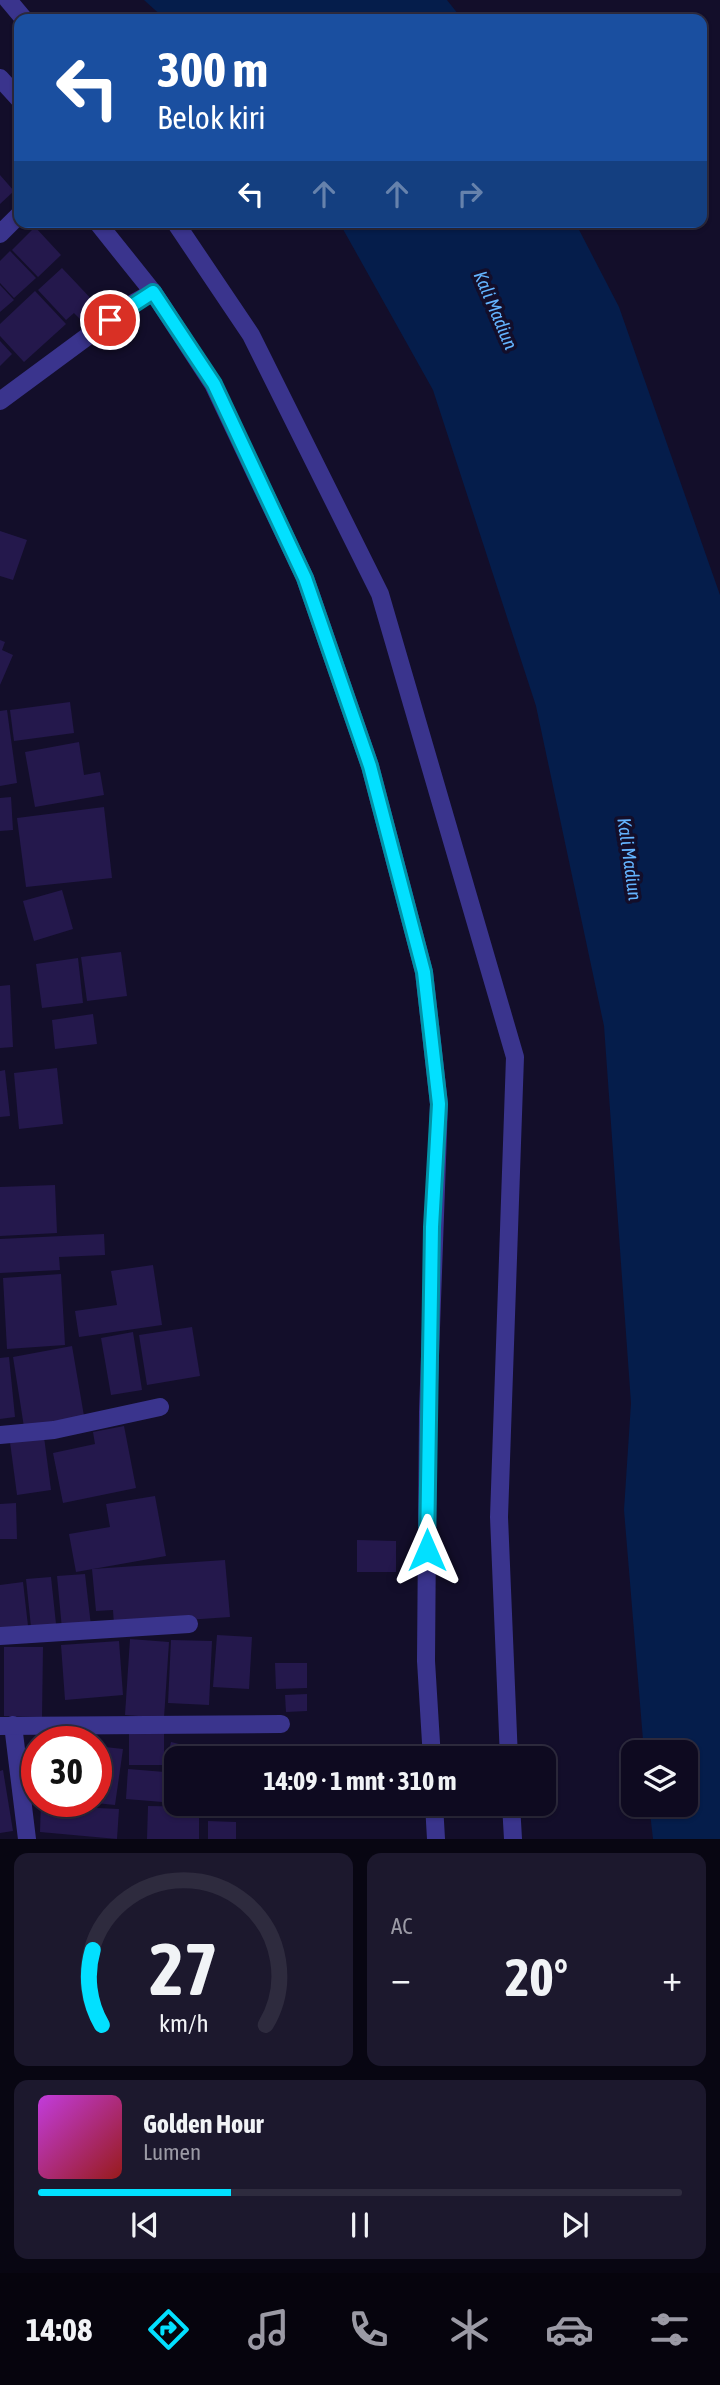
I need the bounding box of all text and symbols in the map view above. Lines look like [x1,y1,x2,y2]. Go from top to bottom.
text: 300 m [157,41,268,97]
icon: left [42,42,133,133]
text: Belok kiri [157,99,266,136]
icon: left [232,175,270,213]
icon: ahead [305,175,343,213]
icon: ahead [378,175,416,213]
icon: right [451,175,489,213]
water label: Kali Madiun [470,267,522,353]
pin [80,290,140,350]
icon: arrive [91,301,129,339]
water label: Kali Madiun [613,816,647,902]
position arrow [390,1513,464,1587]
speed limit sign: 30 [21,1726,112,1817]
map controls [621,1740,698,1817]
button: layers [621,1740,698,1817]
text: 14:09 · 1 mnt · 310 m [264,1766,456,1796]
text: AC [391,1913,413,1939]
text: 27 [149,1928,218,2011]
text: 20° [505,1947,568,2007]
text: − [391,1956,411,1999]
text: + [662,1956,682,1999]
text: km/h [159,2009,208,2037]
text: Golden Hour [143,2109,263,2139]
text: Lumen [143,2139,201,2165]
icon: previous [126,2206,164,2244]
icon: pause [341,2206,379,2244]
icon: next [556,2206,594,2244]
icon: directions [144,2305,193,2354]
icon: music [244,2305,293,2354]
icon: phone [344,2305,393,2354]
icon: climate [445,2305,494,2354]
icon: car [545,2305,594,2354]
icon: filters [645,2305,694,2354]
text: 14:08 [26,2311,92,2348]

